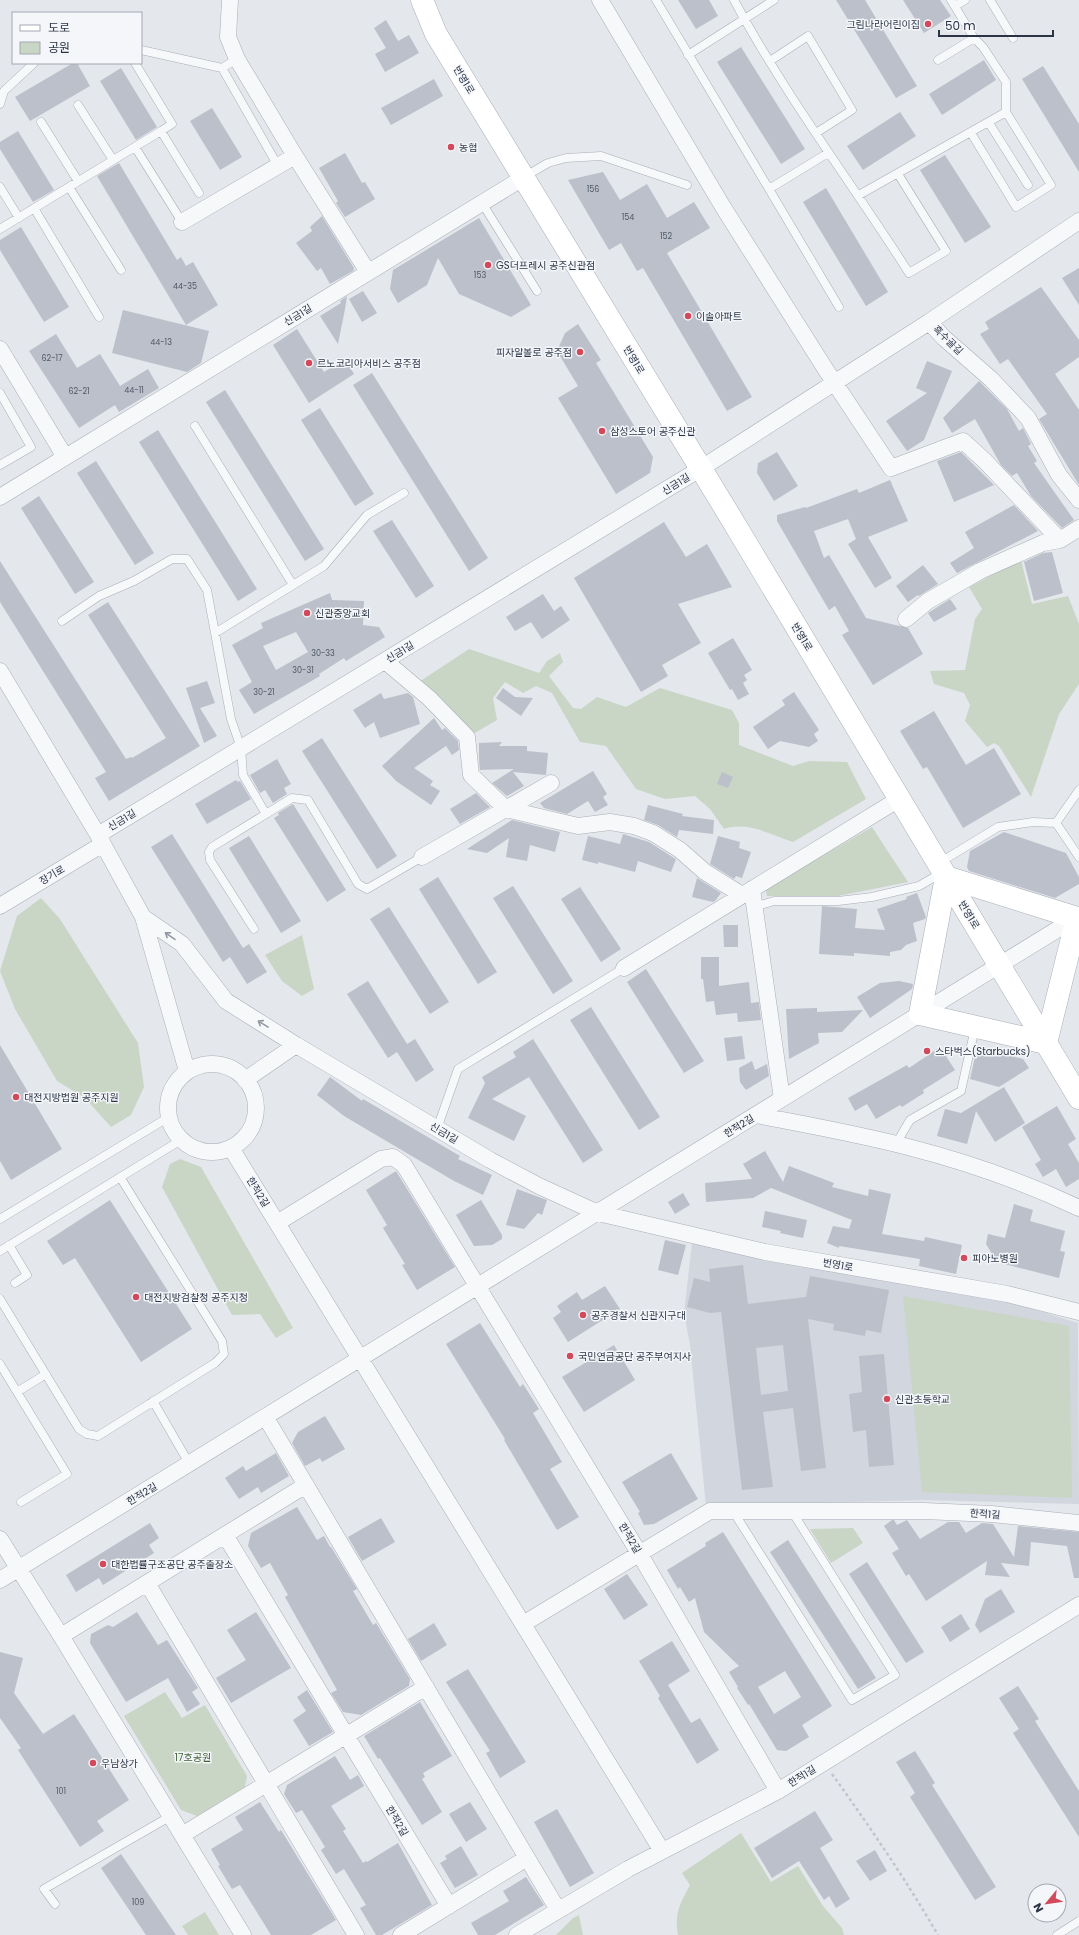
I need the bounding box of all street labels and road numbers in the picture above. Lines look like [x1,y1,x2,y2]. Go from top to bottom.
street label: 번영1로 [450,63,478,97]
street label: 신금1길 [281,301,315,329]
street label: 흑수골길 [930,322,966,358]
street label: 번영1로 [620,343,648,377]
street label: 신금1길 [659,469,693,499]
street label: 번영1로 [788,620,816,654]
street label: 신금1길 [383,638,417,666]
street label: 신금1길 [105,806,139,834]
street label: 장기로 [36,861,68,889]
street label: 번영1로 [955,898,983,932]
street label: 한적2길 [721,1111,757,1141]
street label: 신금1길 [427,1119,461,1147]
street label: 한적2길 [243,1174,273,1210]
street label: 번영1로 [822,1255,854,1275]
street label: 한적2길 [124,1479,160,1509]
street label: 한적1길 [969,1505,1001,1523]
street label: 한적2길 [615,1520,645,1556]
street label: 한적1길 [785,1761,819,1791]
street label: 한적2길 [382,1803,412,1839]

